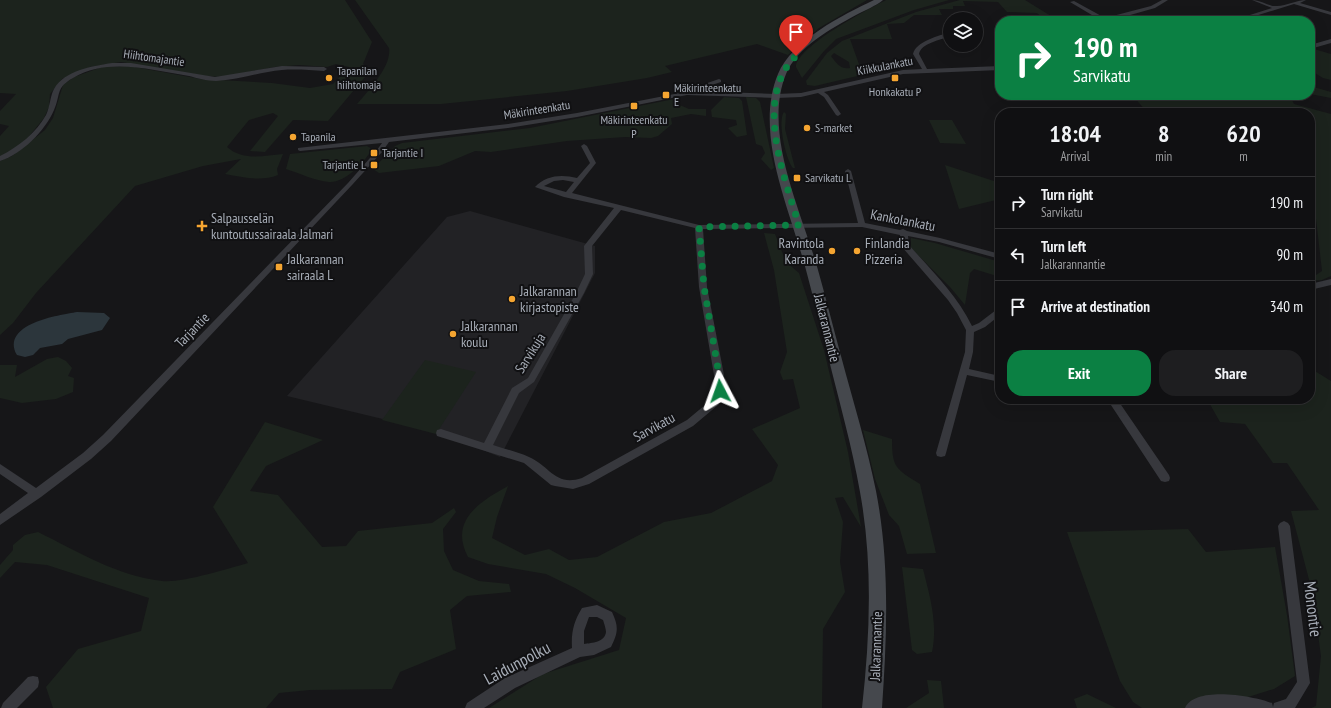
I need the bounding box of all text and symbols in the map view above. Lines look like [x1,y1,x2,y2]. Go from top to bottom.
map controls [943,12,983,52]
button: layers [943,12,983,52]
pin [779,15,813,56]
icon: arrive [785,21,807,43]
text: 190 m [1073,28,1137,65]
icon: right [1007,32,1059,84]
street label: Hiihtomajantie [123,46,186,69]
street label: Kiikkulankatu [856,53,914,78]
place label: Tapanilan hiihtomaja [337,63,381,92]
text: Sarvikatu [1073,64,1131,87]
marker: Tapanilan hiihtomaja [324,73,334,83]
marker: Honkakatu P [890,73,900,83]
place label: Mäkirinteenkatu E [674,80,741,109]
place label: Honkakatu P [869,84,922,99]
marker: Mäkirinteenkatu E [661,90,671,100]
street label: Mäkirinteenkatu [503,97,571,122]
marker: Mäkirinteenkatu P [629,101,639,111]
place label: Mäkirinteenkatu P [600,112,668,141]
text: 18:04 [1049,118,1101,149]
text: 8 [1158,118,1169,149]
text: 620 [1226,118,1261,149]
place label: S-market [815,120,853,135]
marker: S-market [802,123,812,133]
place label: Tapanila [301,129,336,144]
marker: Tapanila [288,132,298,142]
place label: Tarjantie I [382,145,423,160]
marker: Tarjantie I [369,148,379,158]
text: Arrival [1060,148,1090,165]
text: min [1155,148,1172,165]
text: m [1239,148,1248,165]
place label: Tarjantie L [323,157,366,172]
marker: Tarjantie L [369,160,379,170]
place label: Sarvikatu L [805,170,851,185]
marker: Sarvikatu L [792,173,802,183]
text: Turn right [1041,185,1093,204]
icon: right [1007,192,1029,214]
text: 190 m [1270,193,1303,212]
text: Sarvikatu [1041,204,1083,221]
street label: Kankolankatu [869,205,937,235]
place label: Salpausselän kuntoutussairaala Jalmari [211,209,333,243]
marker: Salpausselän kuntoutussairaala Jalmari [196,220,208,232]
place label: Ravintola Karanda [778,234,824,268]
place label: Finlandia Pizzeria [865,234,910,268]
text: Turn left [1041,237,1086,256]
icon: left [1007,244,1029,266]
text: 90 m [1277,245,1303,264]
marker: Ravintola Karanda [827,246,837,256]
marker: Finlandia Pizzeria [852,246,862,256]
place label: Jalkarannan sairaala L [286,250,344,284]
text: Jalkarannantie [1041,256,1105,273]
marker: Jalkarannan sairaala L [274,262,284,272]
place label: Jalkarannan kirjastopiste [519,282,579,316]
street label: Jalkarannantie [810,291,844,364]
marker: Jalkarannan kirjastopiste [507,294,517,304]
icon: arrive [1007,296,1029,318]
text: Arrive at destination [1041,297,1150,316]
text: 340 m [1270,297,1303,316]
street label: Tarjantie [171,309,213,351]
place label: Jalkarannan koulu [460,317,518,351]
marker: Jalkarannan koulu [448,329,458,339]
street label: Sarvikuja [511,330,549,376]
button: Exit [1007,350,1151,396]
button: Share [1159,350,1303,396]
position arrow [699,370,741,412]
street label: Sarvikatu [630,408,678,446]
street label: Monontie [1299,580,1327,638]
street label: Jalkarannantie [866,611,886,682]
street label: Laidunpolku [480,636,554,690]

